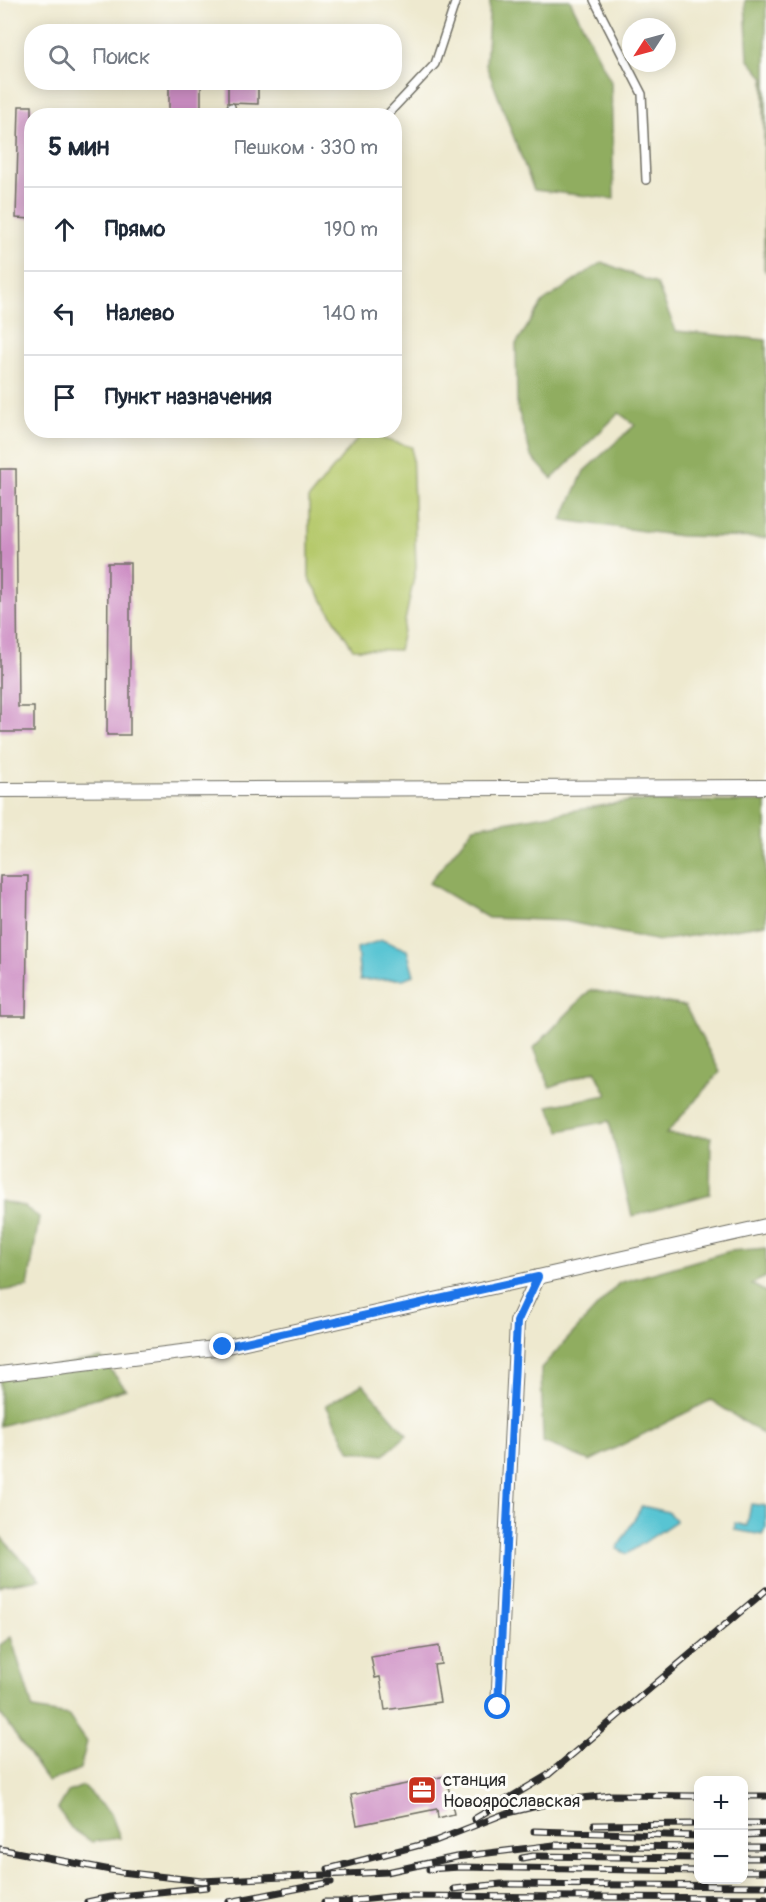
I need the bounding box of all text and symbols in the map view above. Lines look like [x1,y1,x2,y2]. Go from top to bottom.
north arrow [622,18,676,72]
search box [24,24,402,90]
icon: search [45,41,78,74]
text: Поиск [93,43,150,71]
text: 5 мин [48,131,109,163]
text: Пешком · 330 m [235,135,378,160]
icon: ahead [48,213,81,246]
text: Прямо [105,215,165,243]
text: 190 m [324,217,378,242]
icon: left [48,297,81,330]
text: Налево [105,299,174,327]
text: 140 m [323,301,378,326]
icon: arrive [48,381,81,414]
text: Пункт назначения [105,383,272,411]
route end [209,1333,235,1359]
route start [484,1693,510,1719]
place label: станция Новоярославская [443,1769,580,1813]
office icon: станция Новоярославская [406,1774,438,1806]
map controls [694,1776,748,1884]
button: + [694,1776,748,1830]
button: − [694,1830,748,1884]

